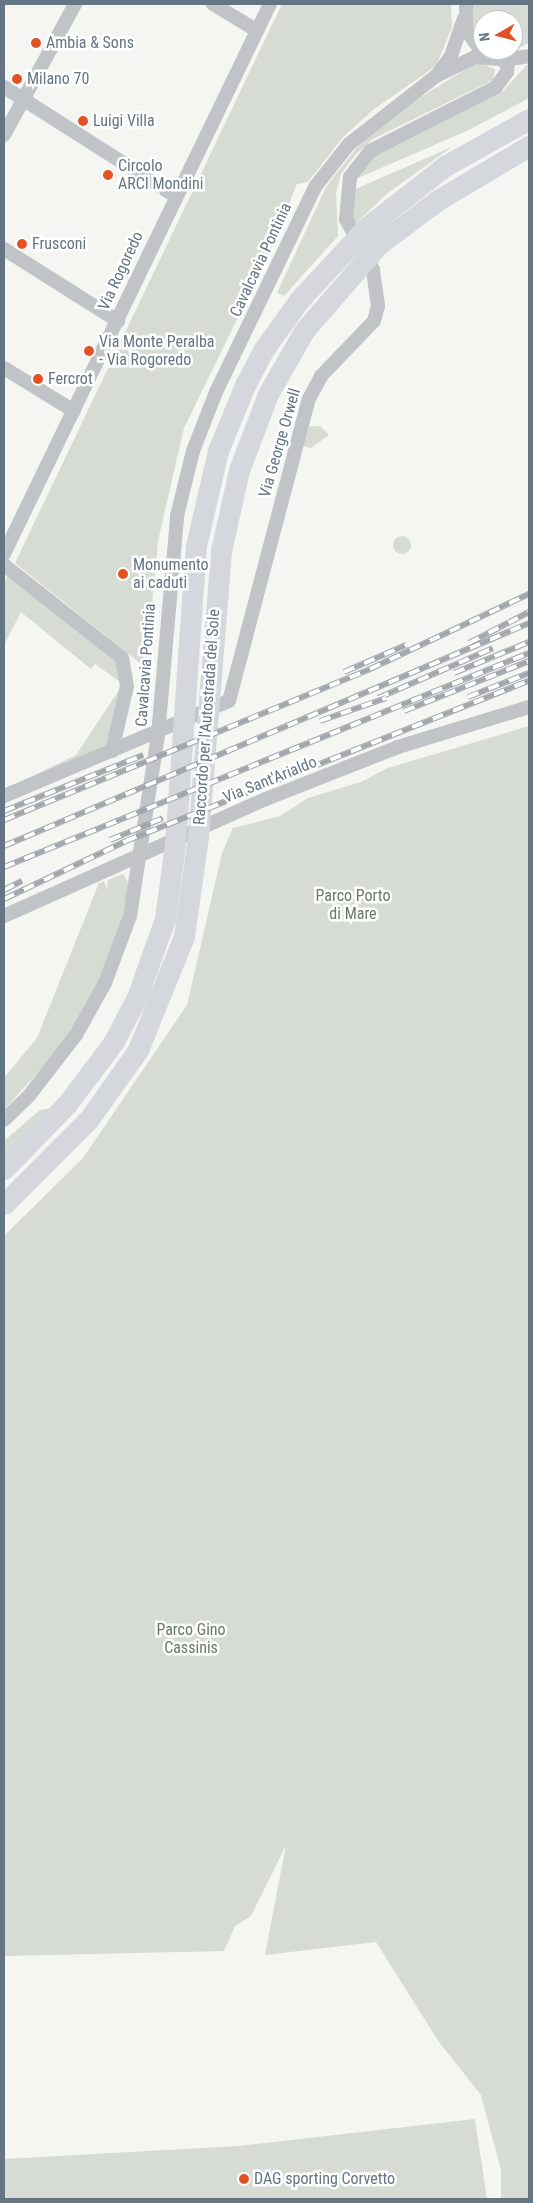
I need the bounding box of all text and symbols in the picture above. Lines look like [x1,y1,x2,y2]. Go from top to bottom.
north arrow [473,10,523,60]
text: N [476,32,493,42]
place label: Ambia & Sons [46,33,134,53]
marker: Ambia & Sons [30,37,42,49]
place label: Milano 70 [27,69,89,89]
marker: Milano 70 [11,73,23,85]
place label: Luigi Villa [93,111,155,131]
marker: Luigi Villa [77,115,89,127]
place label: Circolo ARCI Mondini [118,156,203,194]
marker: Circolo ARCI Mondini [102,169,114,181]
street label: Cavalcavia Pontinia [226,200,296,320]
street label: Via Rogoredo [94,229,148,313]
place label: Frusconi [32,234,86,254]
marker: Frusconi [16,238,28,250]
place label: Via Monte Peralba - Via Rogoredo [99,332,214,370]
marker: Via Monte Peralba - Via Rogoredo [83,345,95,357]
place label: Fercrot [48,369,93,389]
marker: Fercrot [32,373,44,385]
street label: Via George Orwell [255,386,305,500]
place label: Monumento ai caduti [133,555,209,593]
marker: Monumento ai caduti [117,568,129,580]
street label: Cavalcavia Pontinia [132,603,160,727]
street label: Raccordo per l'Autostrada del Sole [190,609,224,825]
street label: Via Sant'Arialdo [220,752,320,808]
park label: Parco Porto di Mare [316,886,390,924]
park label: Parco Gino Cassinis [156,1620,226,1658]
place label: DAG sporting Corvetto [254,2169,395,2189]
marker: DAG sporting Corvetto [238,2173,250,2185]

